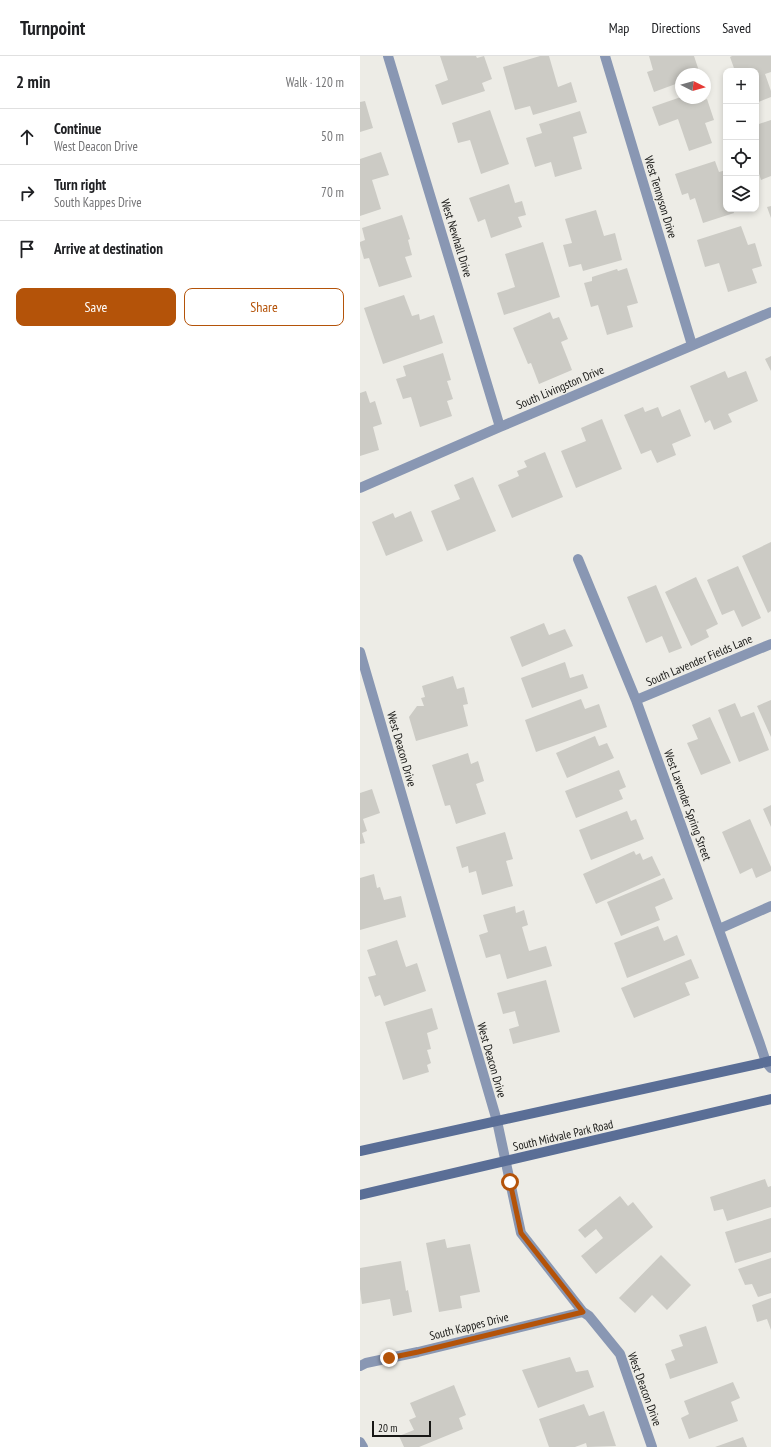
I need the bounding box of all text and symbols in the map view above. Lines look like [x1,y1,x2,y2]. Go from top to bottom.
text: Turnpoint [20,16,85,40]
text: Map [609,19,629,37]
text: Directions [651,19,700,37]
text: Saved [722,19,751,37]
north arrow [675,68,711,104]
map controls [723,68,759,212]
button: + [723,68,759,104]
text: 2 min [16,71,50,93]
text: Walk · 120 m [286,74,344,91]
button: − [723,104,759,140]
text: Continue [54,119,101,138]
icon: ahead [16,126,38,148]
text: 50 m [321,128,344,145]
text: West Deacon Drive [54,138,138,155]
button: locate [723,140,759,176]
street label: West Tennyson Drive [641,154,681,240]
text: Turn right [54,175,106,194]
button: layers [723,176,759,212]
icon: right [16,182,38,204]
text: 70 m [321,184,344,201]
text: South Kappes Drive [54,194,142,211]
street label: West Newhall Drive [438,197,476,279]
icon: arrive [16,238,38,260]
text: Arrive at destination [54,239,163,258]
button: Save [16,288,176,326]
button: Share [184,288,344,326]
street label: South Livingston Drive [514,362,606,412]
street label: South Lavender Fields Lane [644,631,754,689]
street label: West Deacon Drive [384,710,420,788]
street label: West Lavender Spring Street [661,747,715,863]
street label: West Deacon Drive [474,1021,510,1099]
street label: South Midvale Park Road [511,1116,615,1154]
route start [501,1173,519,1191]
street label: South Kappes Drive [428,1309,510,1343]
route end [380,1349,398,1367]
street label: West Deacon Drive [625,1350,665,1428]
scale bar [372,1419,431,1438]
text: 20 m [378,1421,397,1435]

